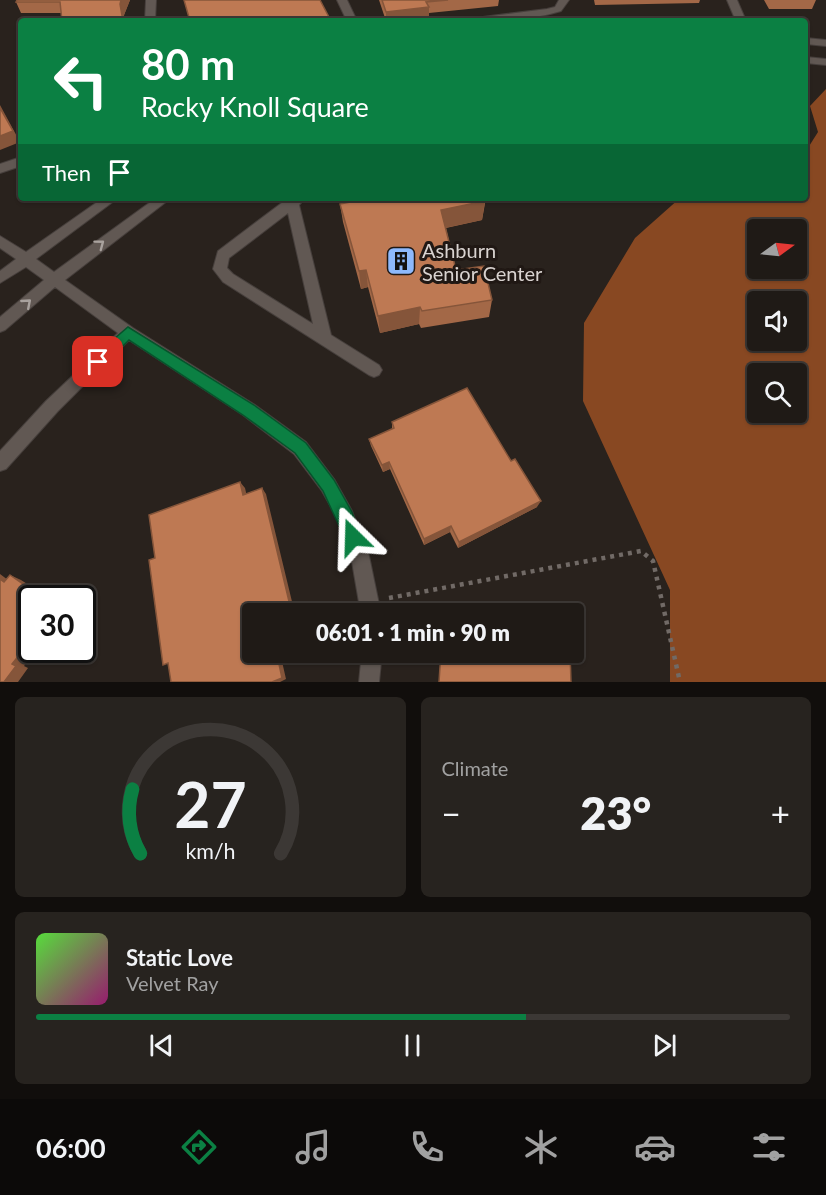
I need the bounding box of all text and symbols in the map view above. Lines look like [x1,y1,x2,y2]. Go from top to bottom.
text: 80 m [141,39,235,89]
icon: left [42,42,120,120]
text: Rocky Knoll Square [141,90,369,123]
icon: arrive [103,156,136,189]
text: Then [42,159,91,186]
north arrow [747,219,807,279]
map controls [747,219,807,423]
place label: Ashburn Senior Center [422,238,543,285]
one-way arrow [94,241,105,252]
building icon: Ashburn Senior Center [385,245,417,277]
button: sound [747,291,807,351]
one-way arrow [20,299,31,310]
pin [72,336,123,387]
icon: arrive [81,345,114,378]
button: search [747,363,807,423]
position arrow [321,505,385,569]
speed limit sign: 30 [18,585,96,663]
text: 06:01 · 1 min · 90 m [316,619,510,646]
text: Climate [442,756,508,780]
text: 27 [174,766,246,841]
text: 23° [580,786,651,840]
text: − [442,793,461,833]
text: + [771,793,790,833]
text: km/h [185,838,235,864]
text: Static Love [126,944,233,971]
text: Velvet Ray [126,971,219,995]
icon: previous [145,1029,178,1062]
icon: pause [396,1029,429,1062]
icon: next [648,1029,681,1062]
icon: directions [178,1126,220,1168]
icon: music [292,1126,334,1168]
icon: phone [406,1126,448,1168]
icon: climate [520,1126,562,1168]
icon: car [634,1126,676,1168]
icon: filters [748,1126,790,1168]
text: 06:00 [36,1131,106,1164]

